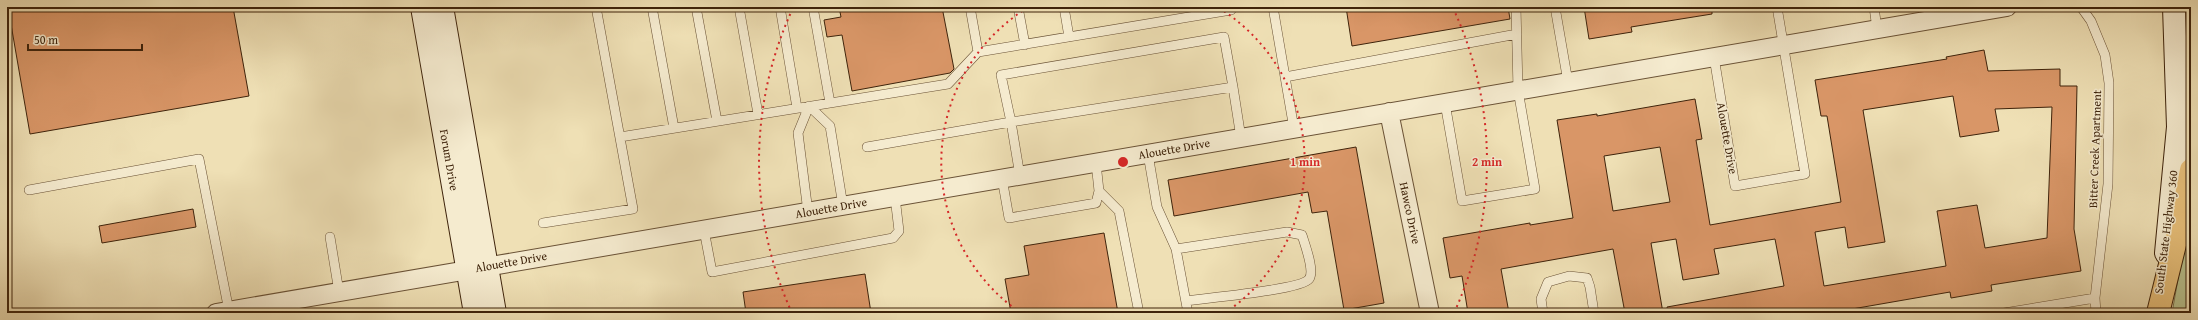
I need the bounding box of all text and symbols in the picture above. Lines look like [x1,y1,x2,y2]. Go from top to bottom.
scale bar [28,26,142,52]
text: 50 m [34,31,58,48]
street label: Bitter Creek Apartment [2084,89,2105,208]
street label: Alouette Drive [1713,101,1742,175]
street label: Forum Drive [436,128,463,192]
street label: Alouette Drive [1137,134,1211,163]
text: 1 min [1290,153,1320,170]
text: 2 min [1472,153,1502,170]
centre of rings [1116,155,1130,169]
street label: South State Highway 360 [2149,169,2182,295]
street label: Hawco Drive [1396,180,1425,246]
street label: Alouette Drive [794,193,868,222]
street label: Alouette Drive [474,247,548,276]

